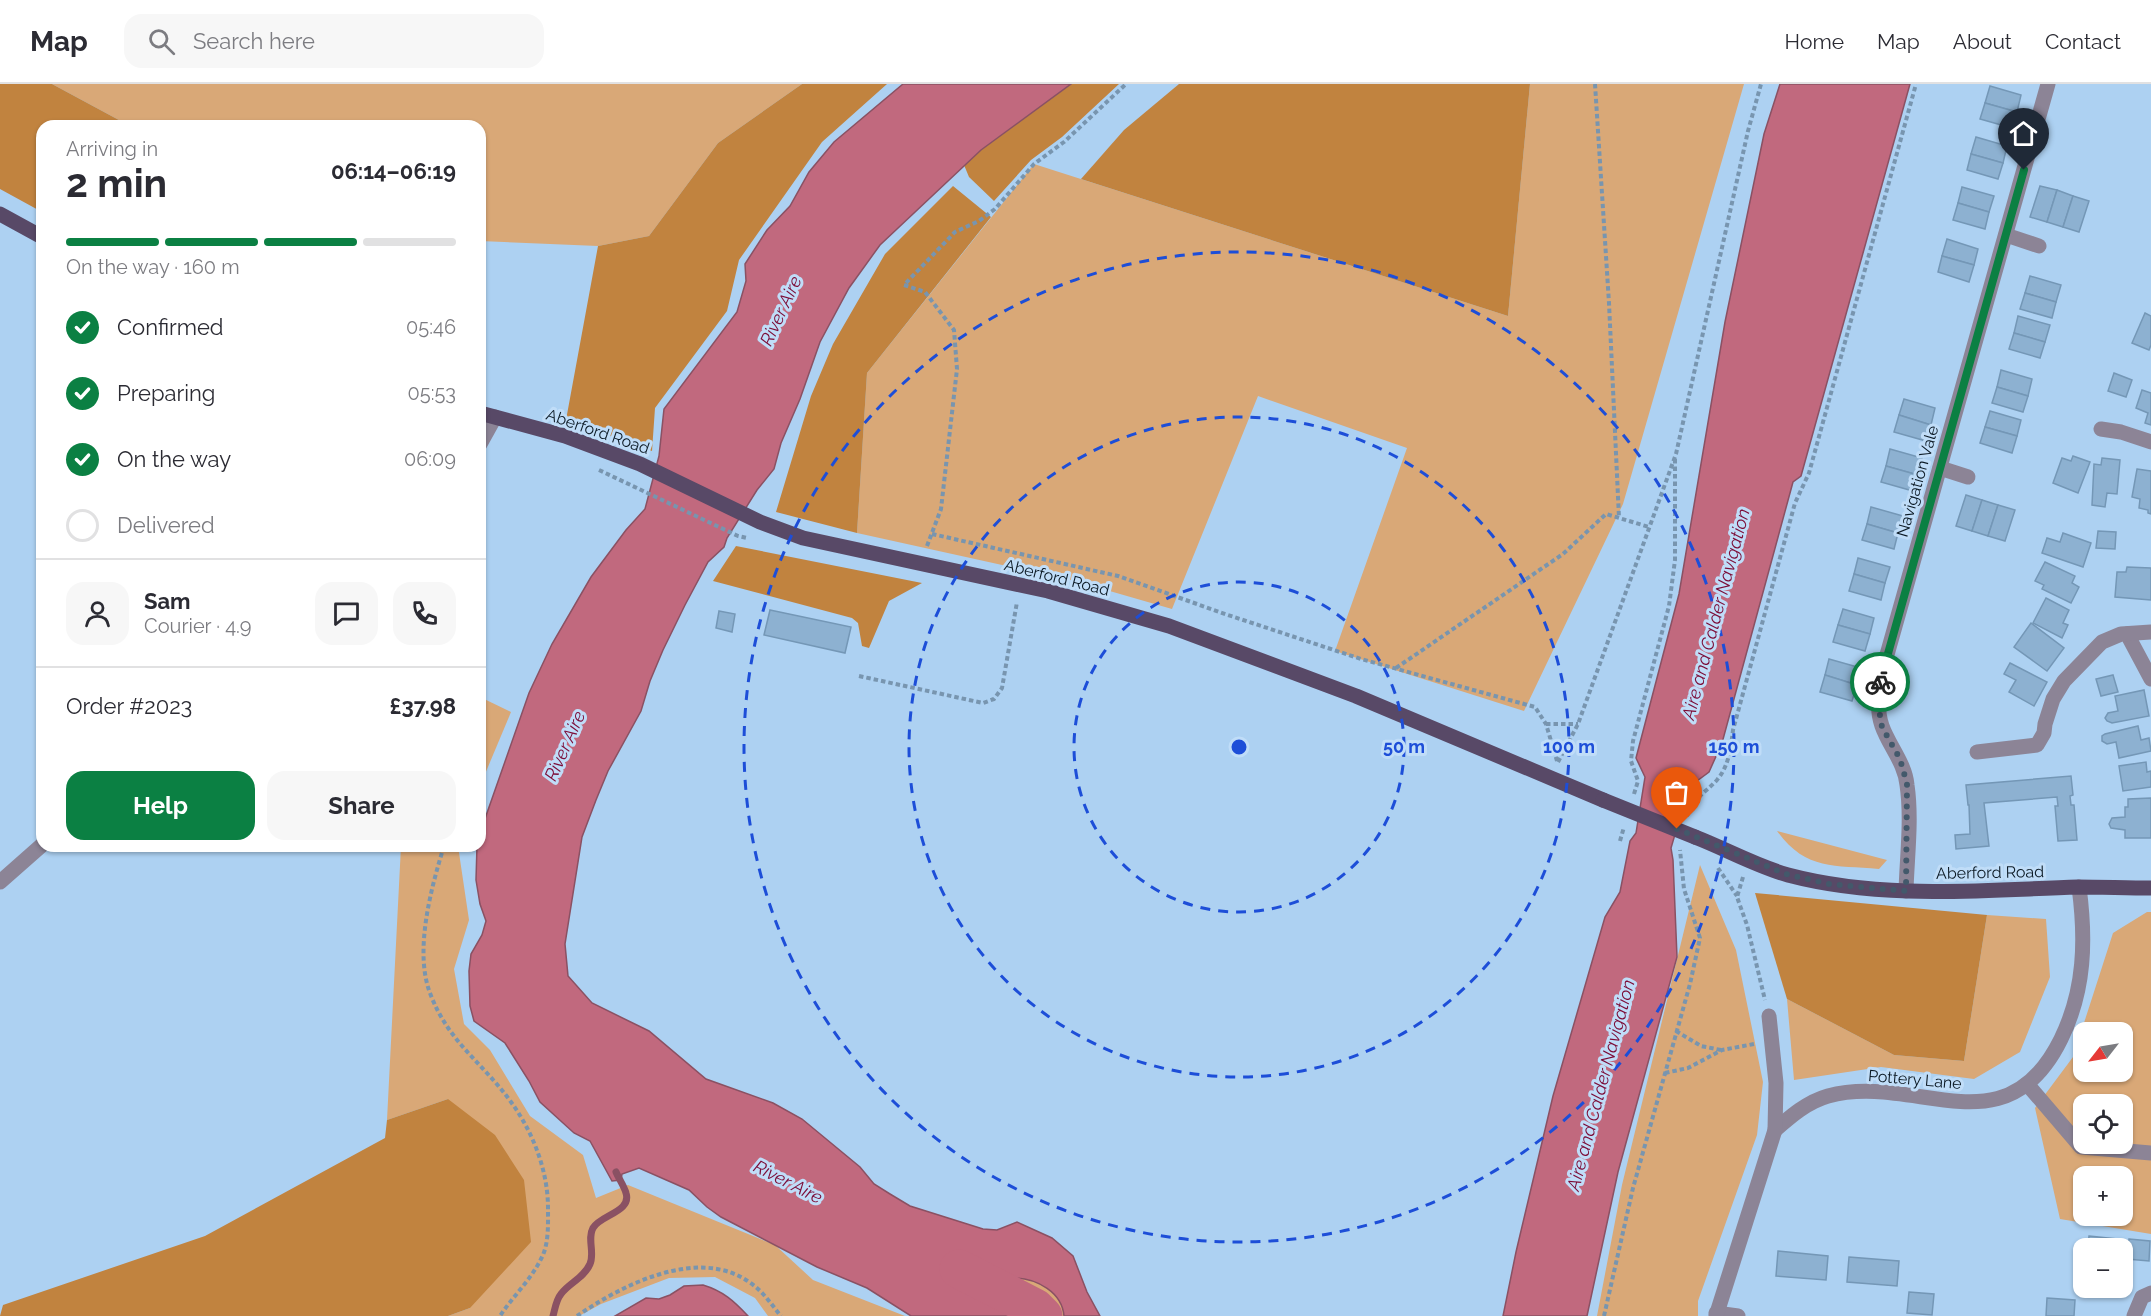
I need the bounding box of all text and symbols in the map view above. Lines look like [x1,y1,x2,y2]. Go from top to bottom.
search box [124,14,544,68]
text: Map [30,25,88,58]
icon: search [145,25,178,58]
text: Search here [193,28,315,54]
text: Home [1785,29,1844,54]
text: Map [1877,29,1920,54]
text: About [1953,29,2012,54]
text: Contact [2045,29,2121,54]
pin [1998,108,2049,170]
icon: home [2007,117,2040,150]
text: Arriving in [66,137,158,161]
text: 06:14–06:19 [331,158,456,184]
text: 2 min [66,160,167,206]
text: On the way · 160 m [66,255,240,279]
water label: River Aire [755,272,806,349]
icon: check [66,311,99,344]
text: Confirmed [117,314,224,340]
text: 05:46 [406,315,456,339]
icon: check [66,377,99,410]
text: Preparing [117,380,215,406]
text: 05:53 [408,381,456,405]
street label: Aberford Road [544,405,652,458]
street label: Navigation Vale [1892,423,1942,539]
icon: check [66,443,99,476]
text: On the way [117,446,231,472]
text: 06:09 [404,447,456,471]
water label: Aire and Calder Navigation [1677,506,1754,723]
text: Delivered [117,512,215,538]
street label: Aberford Road [1002,555,1112,600]
button: person [66,582,129,645]
button: chat [315,582,378,645]
button: phone [393,582,456,645]
text: Sam [144,588,191,614]
text: Courier · 4.9 [144,614,252,638]
courier [1850,652,1910,712]
icon: bike [1864,666,1897,699]
text: Order #2023 [66,693,192,719]
text: £37.98 [389,693,456,719]
water label: River Aire [540,707,589,784]
text: 50 m [1383,736,1425,757]
text: 100 m [1543,736,1595,757]
text: 150 m [1709,736,1760,757]
centre of rings [1229,737,1249,757]
pin [1651,767,1702,829]
button: Help [66,771,255,840]
button: Share [267,771,456,840]
icon: bag [1660,776,1693,809]
street label: Aberford Road [1936,862,2044,883]
water label: Aire and Calder Navigation [1562,977,1639,1194]
north arrow [2073,1022,2133,1082]
map controls [2073,1022,2133,1298]
street label: Pottery Lane [1867,1066,1963,1093]
button: locate [2073,1094,2133,1154]
water label: River Aire [750,1155,826,1208]
button: + [2073,1166,2133,1226]
button: − [2073,1238,2133,1298]

